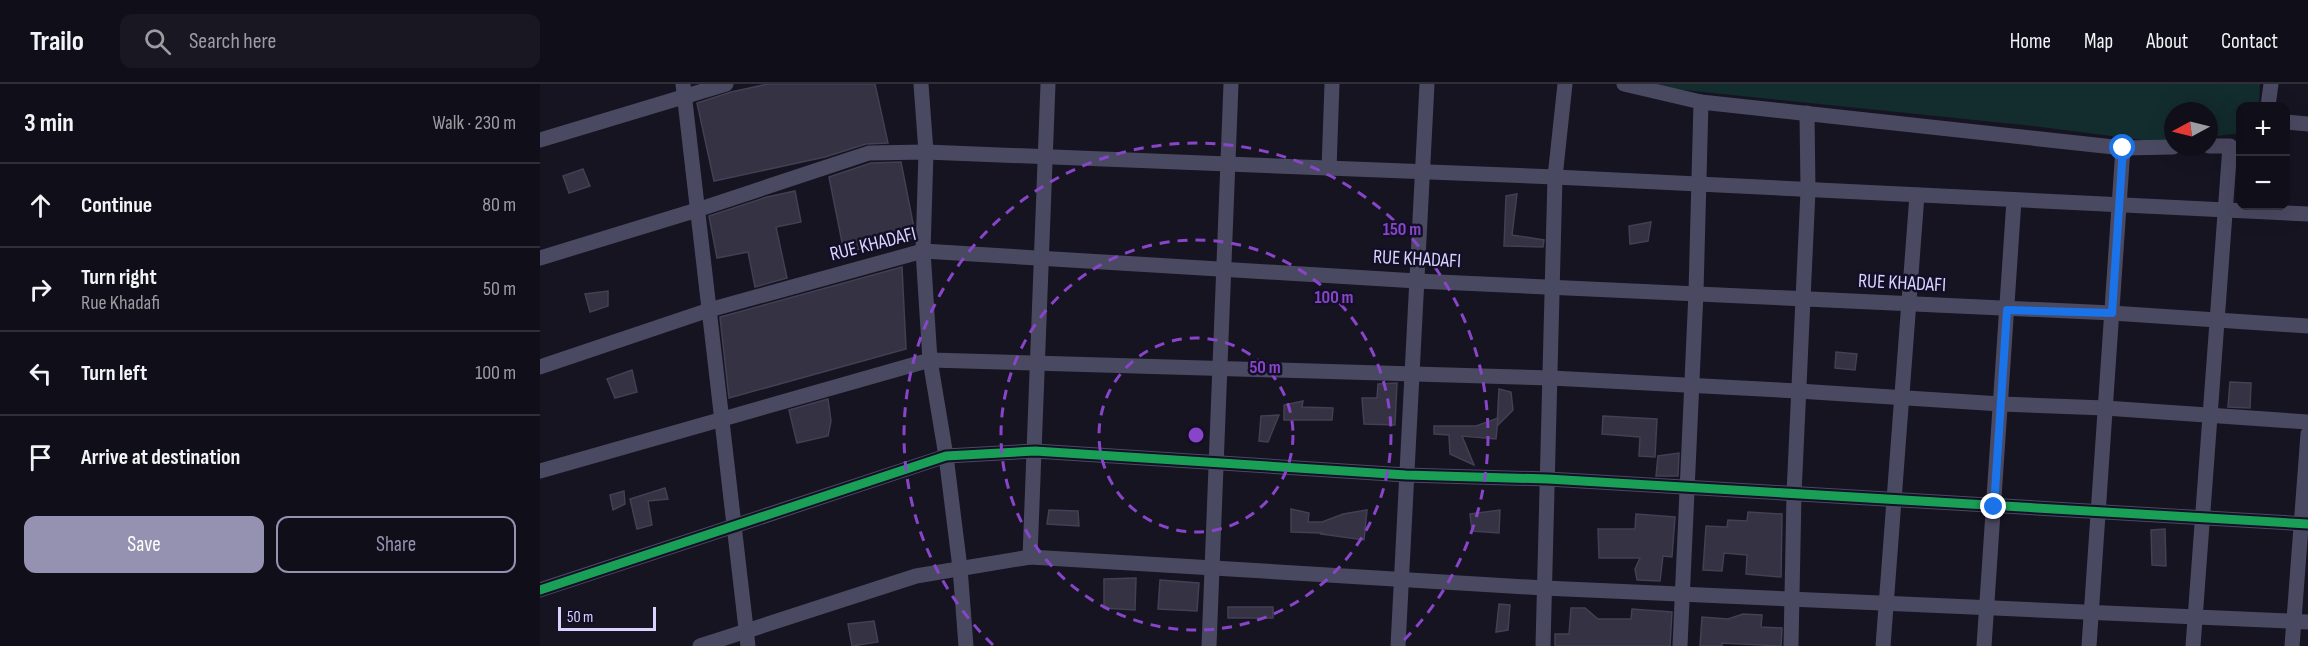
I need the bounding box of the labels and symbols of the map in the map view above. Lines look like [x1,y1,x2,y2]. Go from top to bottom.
north arrow [2164,102,2218,156]
route start [2109,134,2135,160]
text: 150 m [1383,219,1421,240]
street label: RUE KHADAFI [827,222,919,266]
street label: RUE KHADAFI [1372,245,1462,273]
street label: RUE KHADAFI [1857,269,1947,297]
text: 100 m [1315,287,1354,308]
text: 50 m [1249,357,1281,378]
centre of rings [1186,425,1206,445]
route end [1980,493,2006,519]
scale bar [558,604,656,632]

